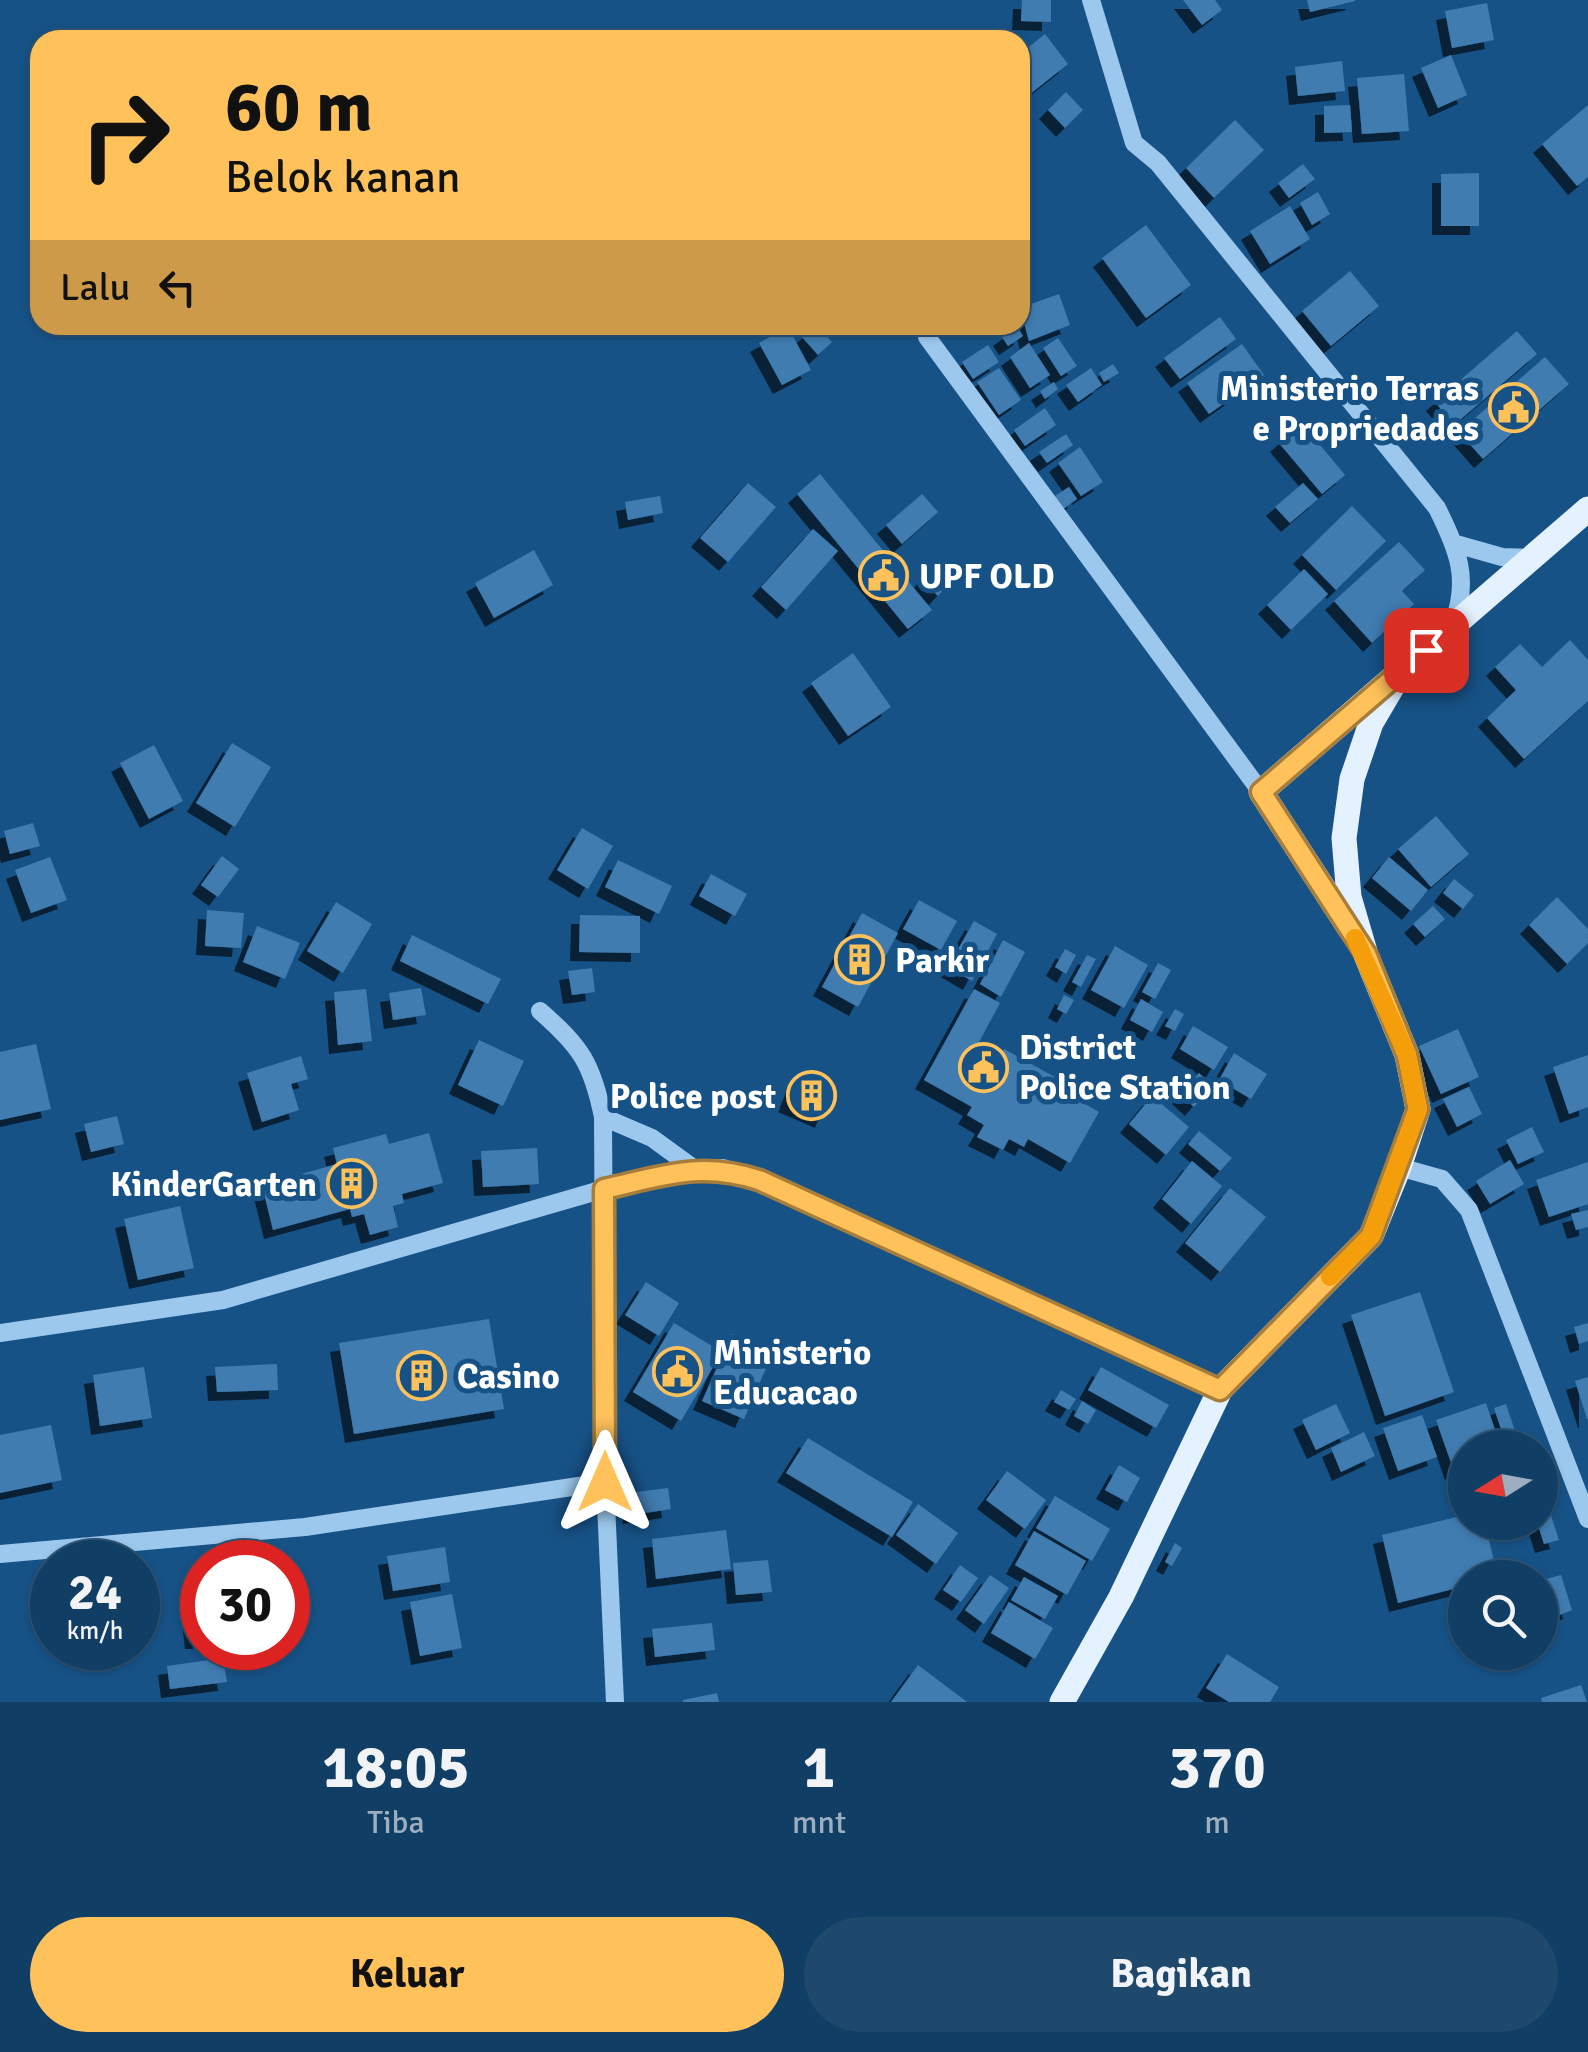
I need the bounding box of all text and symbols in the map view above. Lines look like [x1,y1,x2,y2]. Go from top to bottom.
text: 60 m [225,64,373,150]
icon: right [60,70,190,200]
text: Belok kanan [225,150,461,205]
icon: left [150,260,205,315]
text: Lalu [60,264,130,311]
place label: Ministerio Terras e Propriedades [1220,367,1479,450]
public building icon: Ministerio Terras e Propriedades [1488,382,1540,434]
public building icon: UPF OLD [858,550,910,602]
place label: UPF OLD [919,555,1055,598]
pin [1384,608,1469,693]
icon: arrive [1399,623,1454,678]
building icon: Parkir [834,934,886,986]
place label: Parkir [895,939,989,982]
place label: District Police Station [1019,1026,1231,1109]
public building icon: District Police Station [958,1041,1010,1093]
building icon: Police post [785,1070,837,1122]
place label: Police post [610,1075,776,1118]
building icon: KinderGarten [326,1158,378,1210]
place label: KinderGarten [110,1163,317,1206]
place label: Ministerio Educacao [713,1331,871,1414]
public building icon: Ministerio Educacao [652,1346,704,1398]
building icon: Casino [396,1350,448,1402]
place label: Casino [457,1355,560,1398]
position arrow [553,1430,657,1534]
north arrow [1448,1430,1558,1540]
map controls [1448,1430,1558,1670]
speed limit sign: 30 [180,1540,310,1670]
button: search [1448,1560,1558,1670]
text: 24 [68,1562,122,1624]
text: km/h [67,1615,123,1646]
text: 18:05 [322,1731,470,1805]
text: 1 [803,1731,835,1805]
text: 370 [1168,1731,1266,1805]
text: Tiba [367,1803,425,1842]
text: mnt [792,1803,846,1842]
text: m [1204,1803,1230,1842]
button: Keluar [30,1917,784,2032]
button: Bagikan [804,1917,1558,2032]

